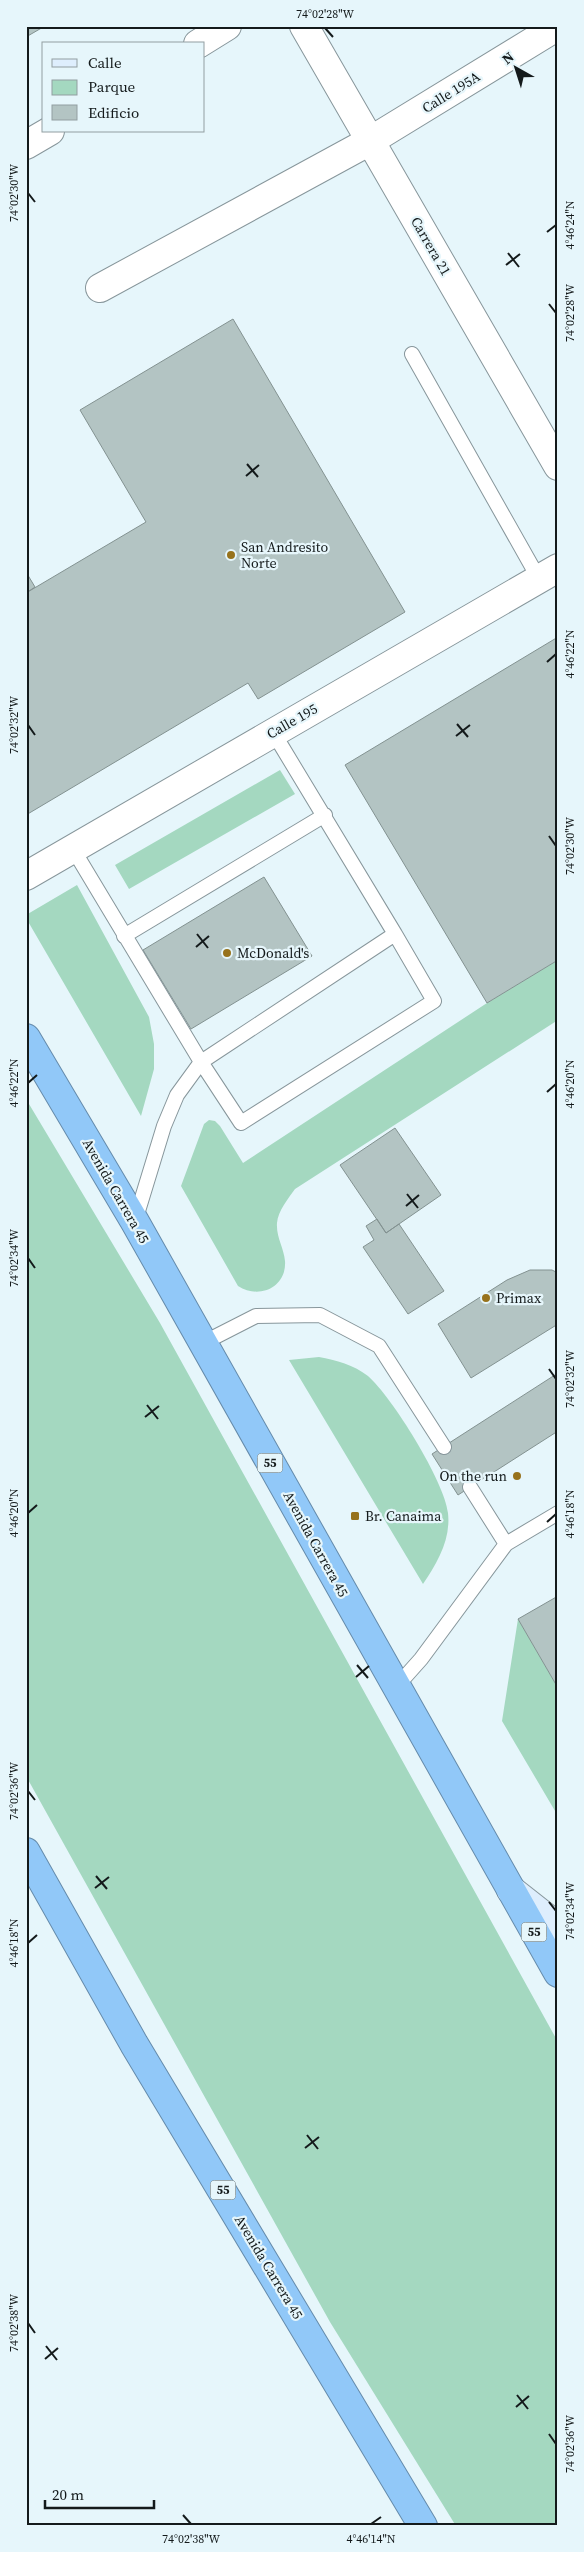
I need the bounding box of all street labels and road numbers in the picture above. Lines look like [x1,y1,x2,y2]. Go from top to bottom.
street label: Calle 195A [418,66,484,118]
street label: Carrera 21 [406,213,456,279]
street label: Calle 195 [263,698,321,744]
street label: Avenida Carrera 45 [78,1135,154,1247]
road number: 55 [258,1454,282,1472]
street label: Avenida Carrera 45 [279,1487,353,1601]
road number: 55 [522,1922,546,1941]
road number: 55 [210,2180,236,2200]
street label: Avenida Carrera 45 [230,2211,308,2323]

